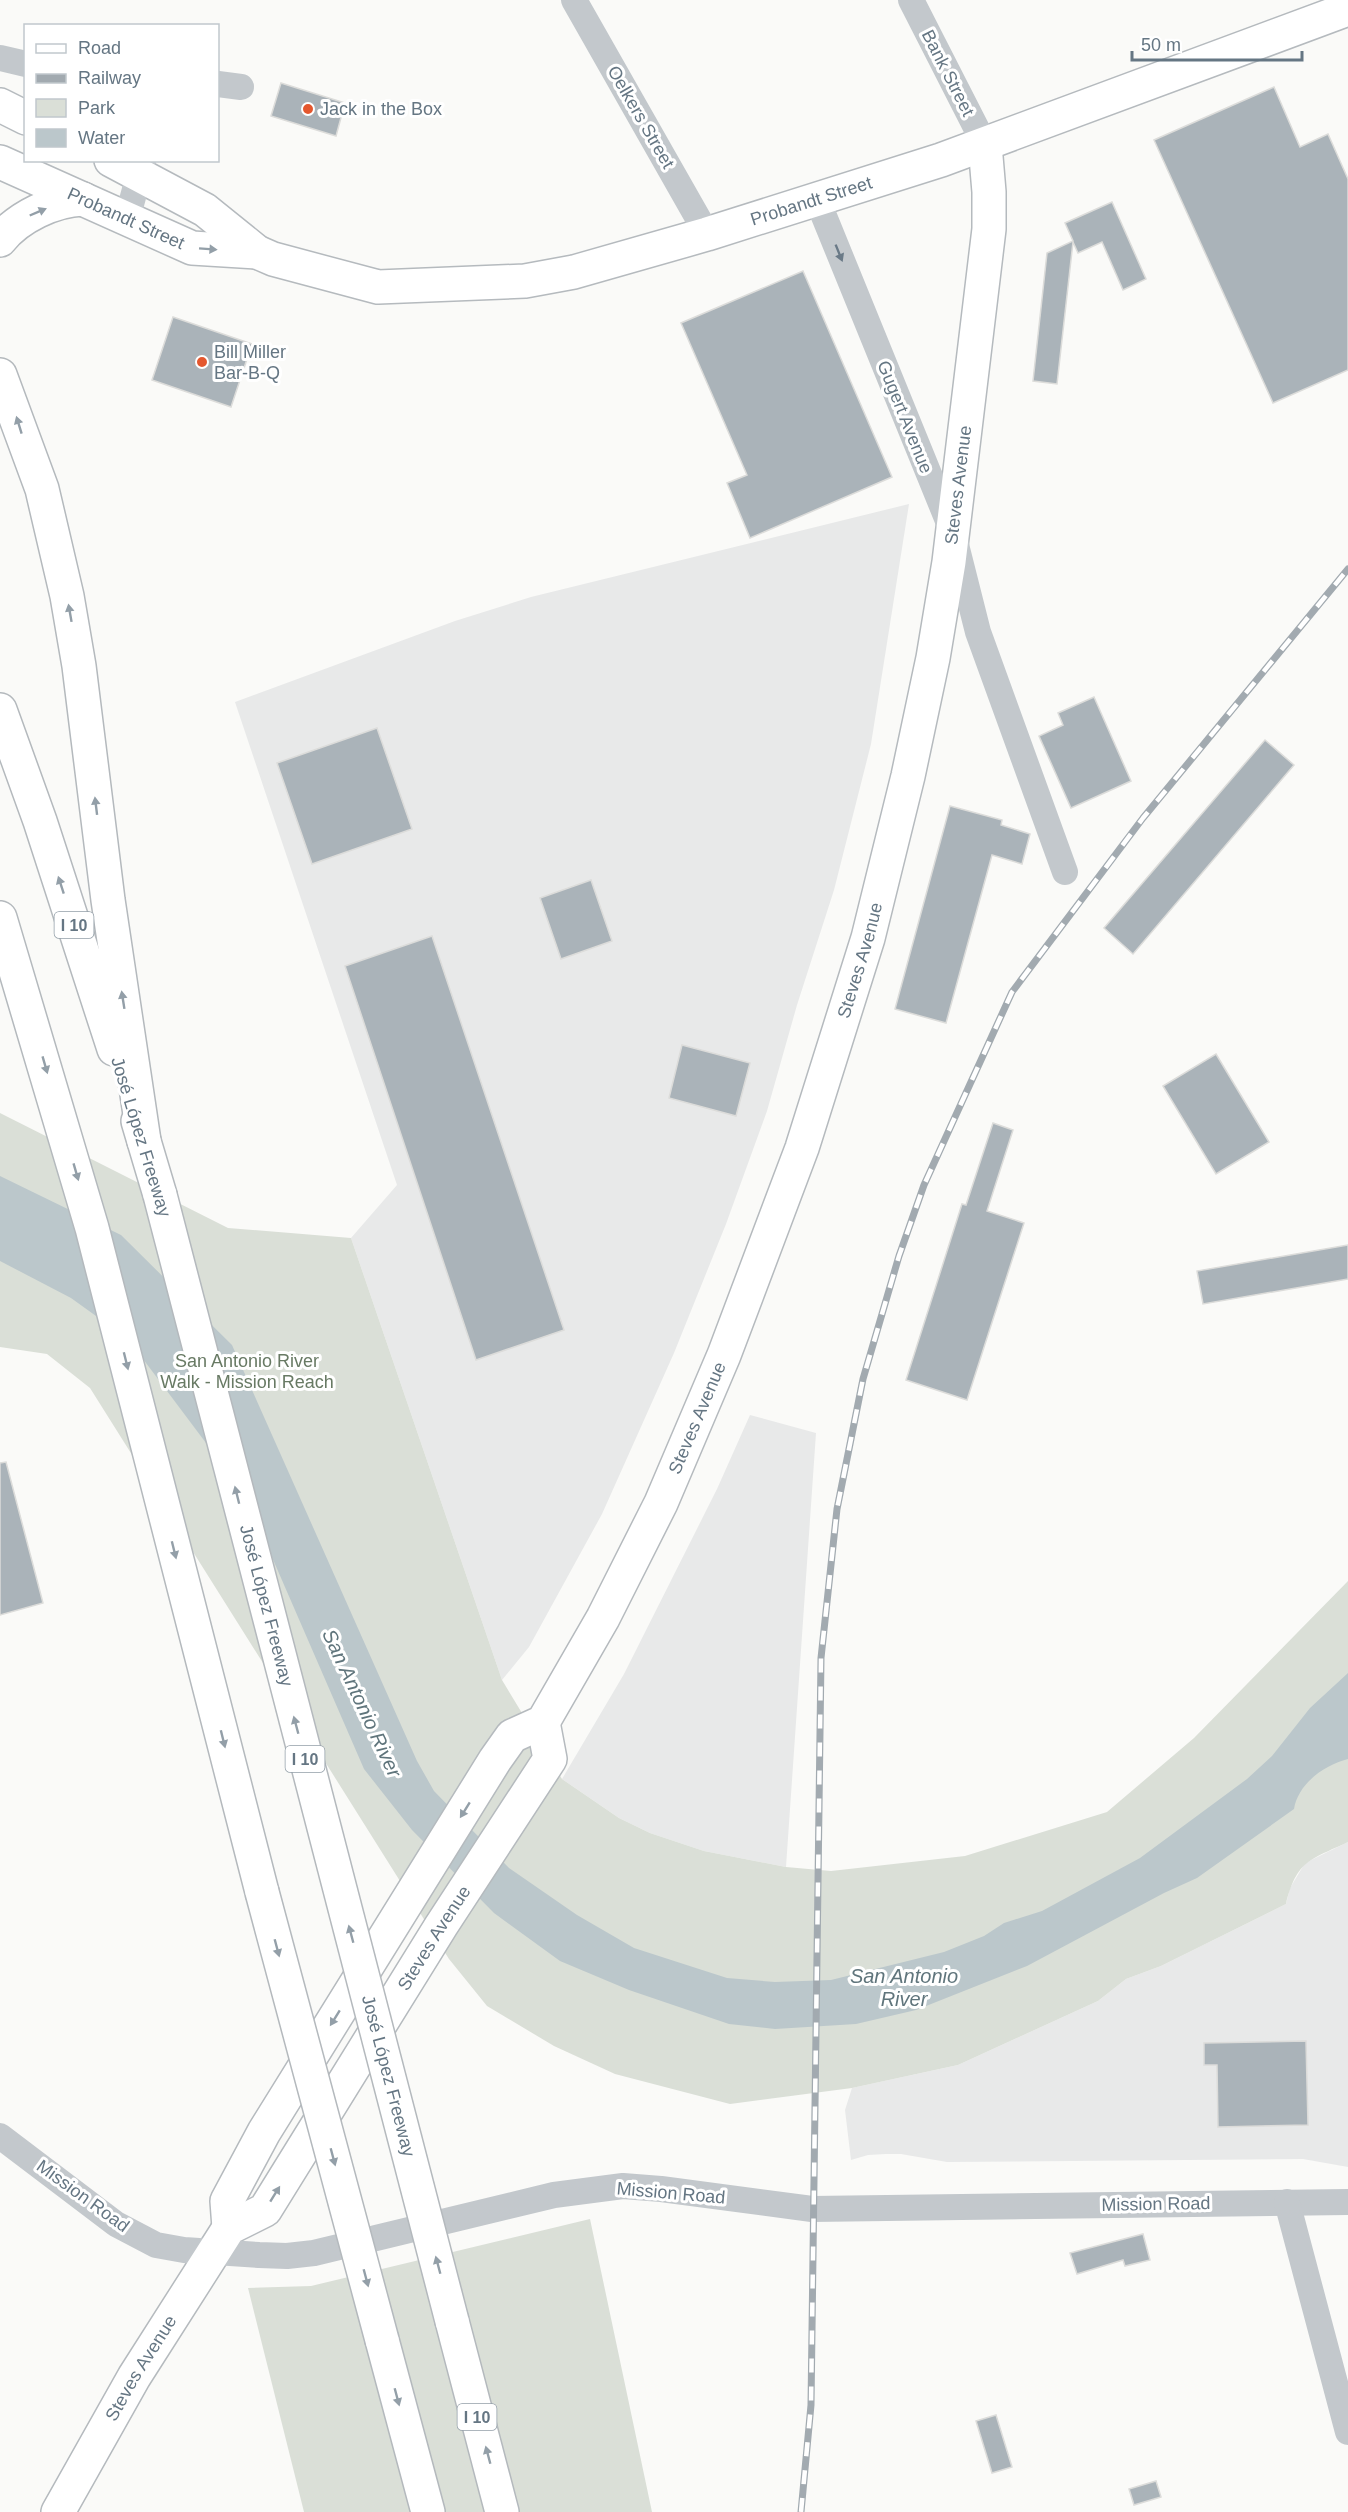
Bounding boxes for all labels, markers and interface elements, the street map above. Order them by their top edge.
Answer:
legend [24,24,219,162]
scale bar [1132,24,1302,62]
street label: Bank Street [918,27,978,119]
text: 50 m [1141,35,1181,55]
text: Road [78,38,121,58]
street label: Oelkers Street [604,62,678,172]
text: Railway [78,68,141,88]
text: Park [78,98,116,118]
place label: Jack in the Box [320,99,442,119]
marker: Jack in the Box [301,102,315,116]
text: Water [78,128,125,148]
street label: Probandt Street [748,172,874,230]
street label: Probandt Street [64,183,188,253]
one-way arrow [29,207,47,216]
one-way arrow [199,244,218,254]
one-way arrow [835,244,844,262]
place label: Bill Miller Bar-B-Q [214,342,286,383]
marker: Bill Miller Bar-B-Q [195,355,209,369]
street label: Gugert Avenue [873,358,937,476]
one-way arrow [14,416,23,434]
street label: Steves Avenue [941,424,975,546]
one-way arrow [66,604,75,623]
one-way arrow [92,797,101,816]
one-way arrow [55,876,65,894]
street label: Steves Avenue [833,900,886,1021]
road number: I 10 [54,912,94,938]
one-way arrow [118,990,127,1009]
street label: José López Freeway [107,1055,175,1219]
one-way arrow [41,1056,50,1074]
one-way arrow [72,1163,81,1181]
park label: San Antonio River Walk - Mission Reach [160,1351,334,1392]
one-way arrow [122,1352,132,1370]
street label: Steves Avenue [665,1359,730,1477]
one-way arrow [231,1486,241,1505]
street label: José López Freeway [236,1522,297,1688]
one-way arrow [170,1540,180,1559]
water label: San Antonio River [318,1626,406,1782]
one-way arrow [291,1716,301,1734]
one-way arrow [218,1729,228,1748]
road number: I 10 [286,1746,324,1772]
one-way arrow [459,1801,470,1818]
street label: Steves Avenue [394,1882,474,1994]
one-way arrow [346,1925,355,1943]
one-way arrow [273,1939,282,1957]
water label: San Antonio River [850,1965,958,2010]
street label: José López Freeway [358,1993,419,2159]
one-way arrow [330,2010,341,2026]
one-way arrow [329,2148,338,2166]
street label: Mission Road [33,2156,133,2236]
street label: Mission Road [616,2178,726,2208]
one-way arrow [269,2186,280,2203]
street label: Mission Road [1101,2193,1211,2215]
one-way arrow [432,2255,442,2274]
one-way arrow [361,2269,371,2288]
street label: Steves Avenue [101,2312,181,2424]
one-way arrow [393,2388,402,2406]
road number: I 10 [458,2404,496,2430]
one-way arrow [482,2446,492,2465]

